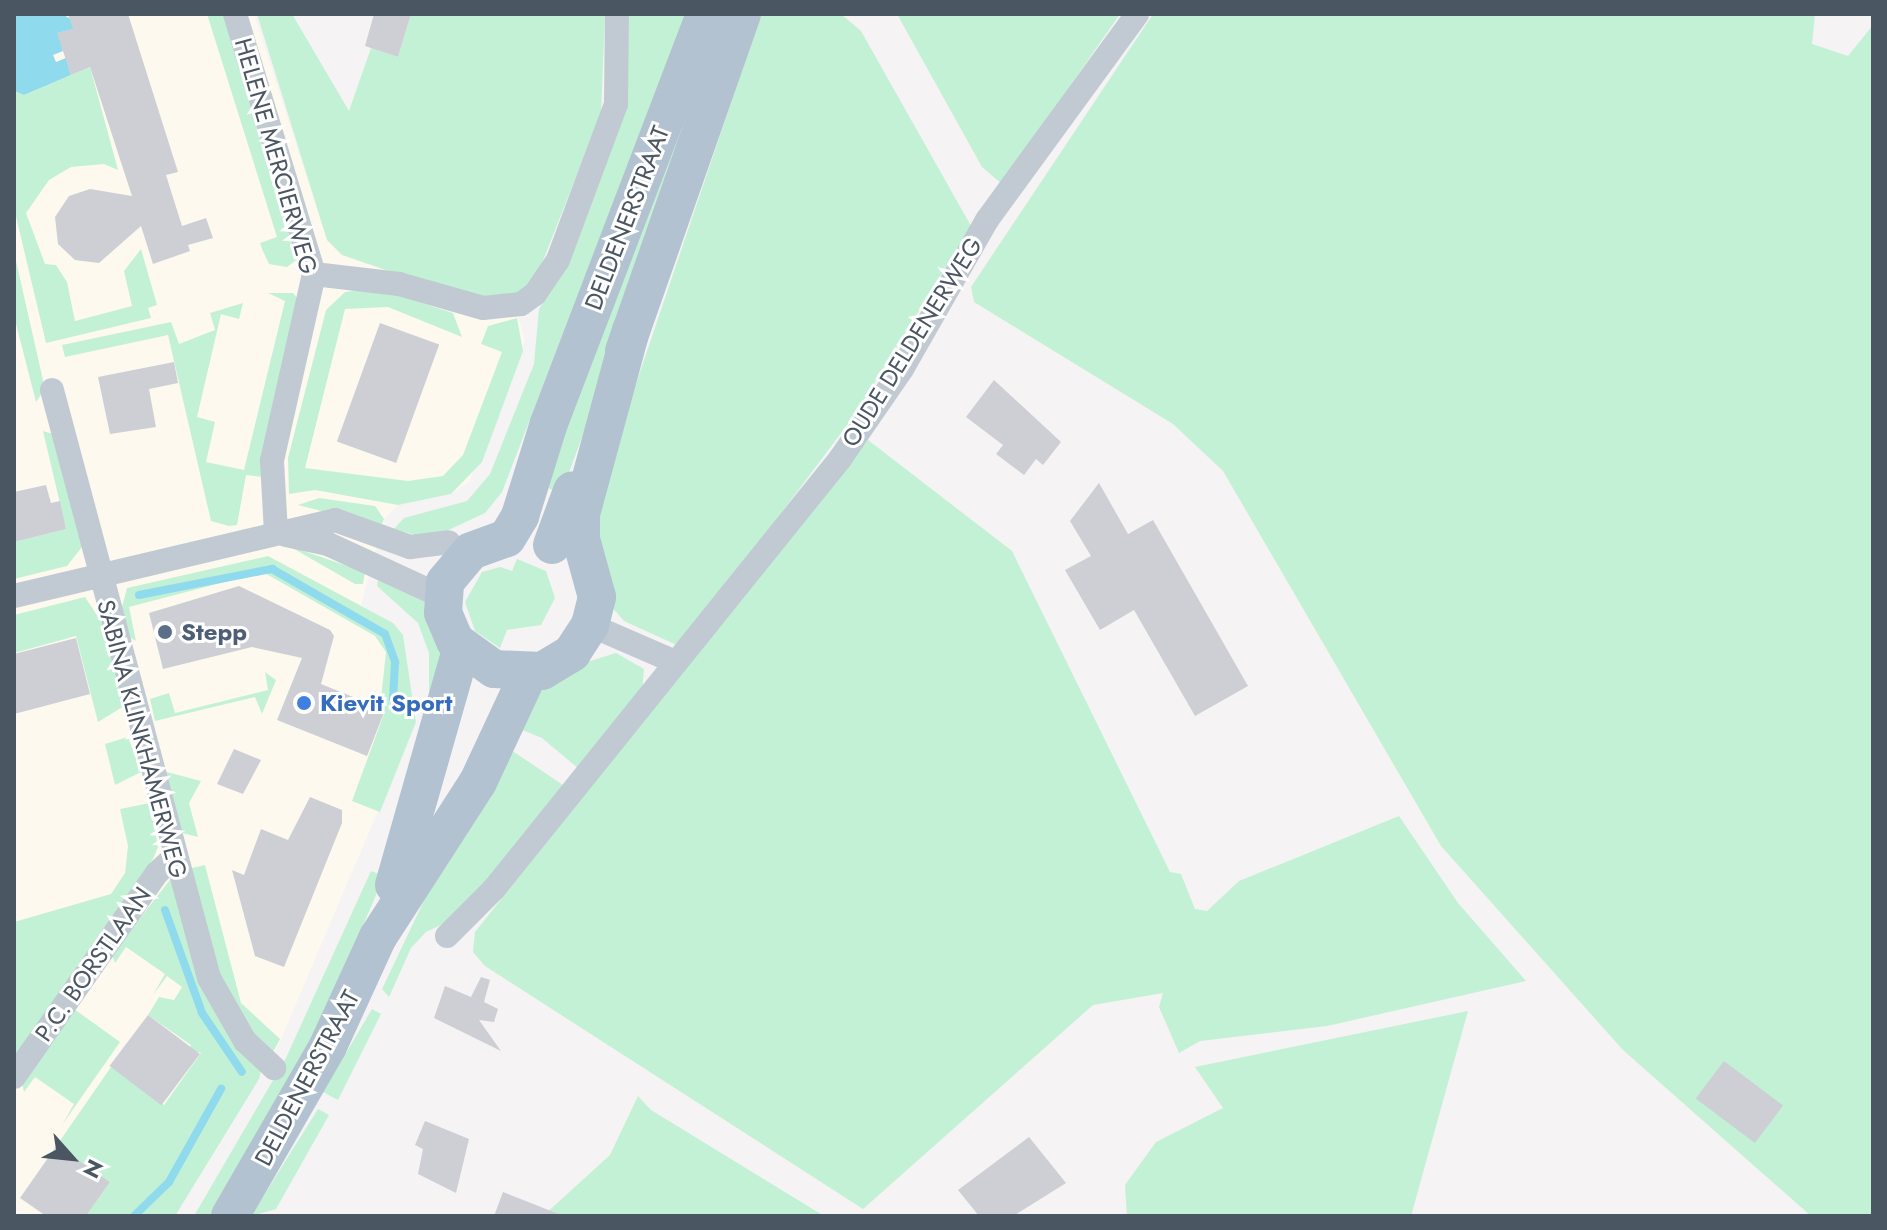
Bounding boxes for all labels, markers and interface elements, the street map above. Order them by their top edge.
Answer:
street label: HELENE MERCIERWEG [229,35,323,277]
street label: DELDENERSTRAAT [579,122,675,314]
street label: OUDE DELDENERWEG [836,232,988,452]
street label: SABINA KLINKHAMERWEG [91,597,193,881]
place label: Stepp [181,618,247,646]
marker: Stepp [156,623,174,641]
place label: Kievit Sport [320,689,452,717]
marker: Kievit Sport [295,694,313,712]
street label: P.C. BORSTLAAN [29,881,157,1047]
street label: DELDENERSTRAAT [249,985,365,1171]
north arrow [32,1118,112,1198]
text: N [75,1154,112,1184]

